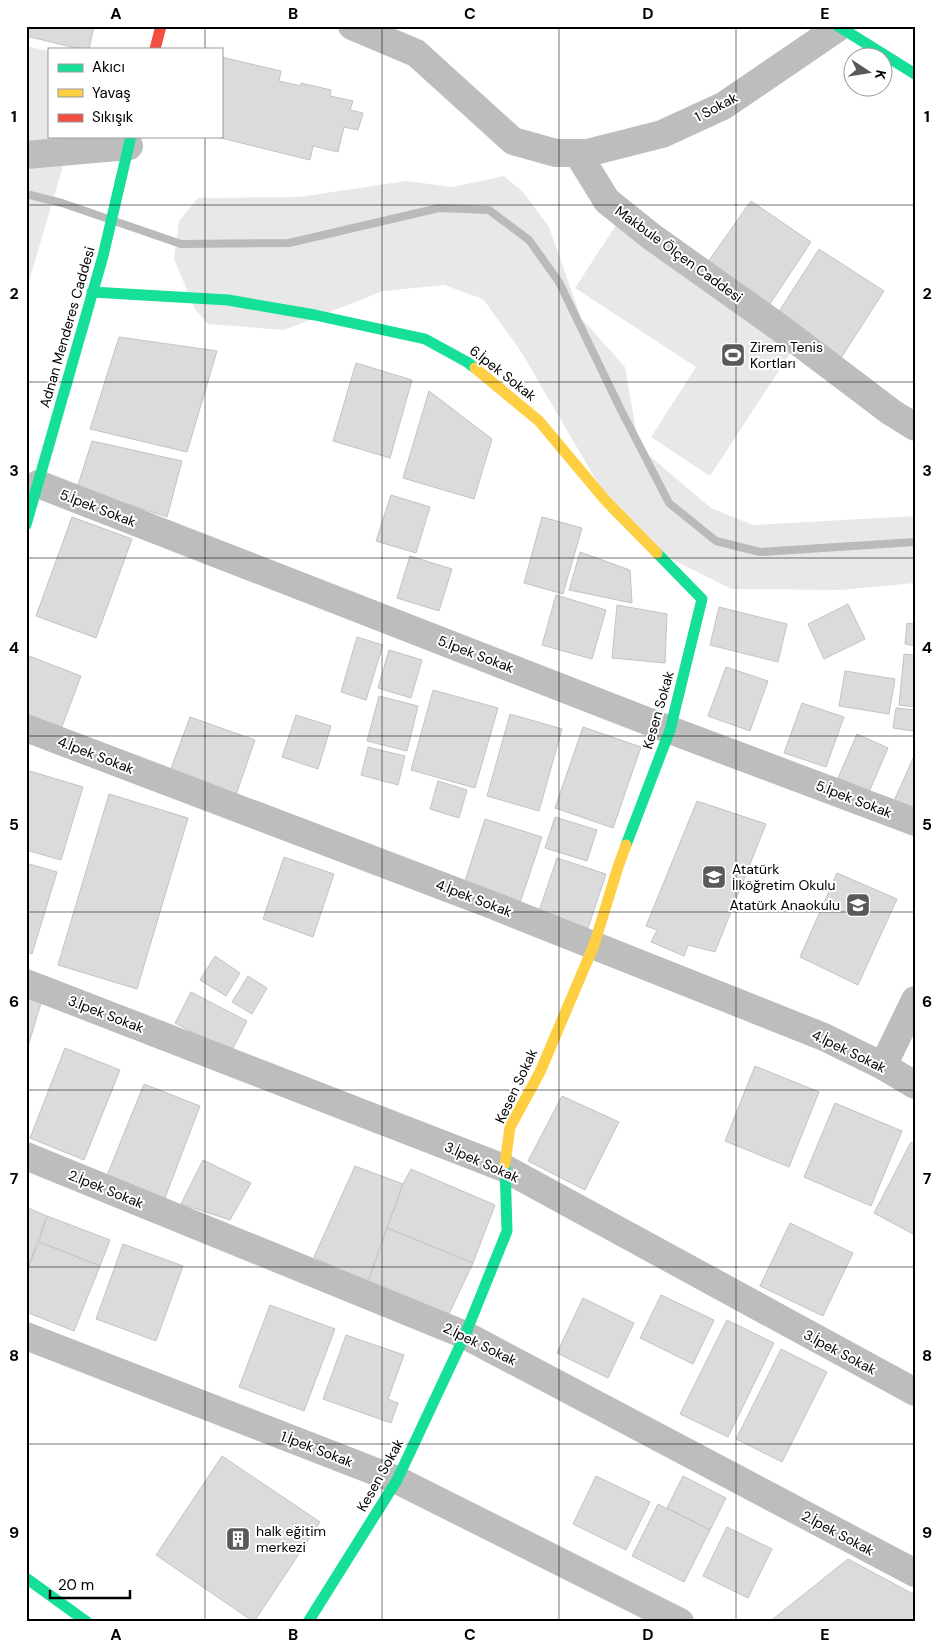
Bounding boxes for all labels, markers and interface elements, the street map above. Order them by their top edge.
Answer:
text: A [110,3,122,24]
text: B [288,3,298,24]
text: C [464,3,476,24]
text: D [642,3,654,24]
text: E [820,3,830,24]
legend [48,48,222,138]
north arrow [844,48,894,98]
text: Akıcı [92,57,125,77]
text: K [871,68,890,81]
text: Yavaş [92,83,131,103]
street label: 1 Sokak [691,88,741,126]
text: 1 [11,106,17,127]
text: 1 [924,106,930,127]
text: Sıkışık [92,107,134,127]
street label: Makbule Ölçen Caddesi [612,202,746,306]
street label: Adnan Menderes Caddesi [35,244,99,410]
text: 2 [9,283,19,304]
text: 2 [922,283,932,304]
place label: Zirem Tenis Kortları [750,338,823,372]
street label: 6.İpek Sokak [466,341,540,405]
sports icon: Zirem Tenis Kortları [720,342,746,368]
text: 3 [9,460,19,481]
text: 3 [922,460,932,481]
street label: 5.İpek Sokak [57,485,139,531]
street label: 5.İpek Sokak [435,631,517,677]
text: 4 [9,637,19,658]
text: 4 [922,637,932,658]
street label: Kesen Sokak [638,669,678,751]
street label: 4.İpek Sokak [55,732,137,778]
street label: 5.İpek Sokak [813,776,895,822]
text: 5 [9,814,19,835]
text: 5 [922,814,932,835]
place label: Atatürk İlköğretim Okulu [732,860,836,894]
school or university icon: Atatürk İlköğretim Okulu [701,864,727,890]
street label: 4.İpek Sokak [433,875,515,921]
school or university icon: Atatürk Anaokulu [845,892,871,918]
place label: Atatürk Anaokulu [729,896,840,914]
text: 6 [9,991,19,1012]
street label: 3.İpek Sokak [65,991,147,1037]
text: 6 [922,991,932,1012]
street label: 4.İpek Sokak [809,1025,889,1077]
street label: Kesen Sokak [491,1046,541,1126]
street label: 3.İpek Sokak [442,1138,522,1186]
street label: 2.İpek Sokak [66,1166,146,1212]
text: 7 [10,1168,19,1189]
text: 7 [923,1168,932,1189]
street label: 2.İpek Sokak [440,1318,520,1370]
street label: 3.İpek Sokak [800,1325,880,1379]
text: 8 [9,1345,19,1366]
text: 8 [922,1345,932,1366]
street label: 1.İpek Sokak [278,1427,356,1471]
street label: Kesen Sokak [353,1435,407,1515]
street label: 2.İpek Sokak [799,1506,877,1560]
text: 9 [9,1522,19,1543]
place label: halk eğitim merkezi [256,1522,326,1556]
text: 9 [922,1522,932,1543]
building icon: halk eğitim merkezi [225,1526,251,1552]
scale bar [50,1568,130,1600]
text: 20 m [58,1575,94,1595]
text: A [110,1624,122,1645]
text: B [288,1624,298,1645]
text: C [464,1624,476,1645]
text: D [642,1624,654,1645]
text: E [820,1624,830,1645]

